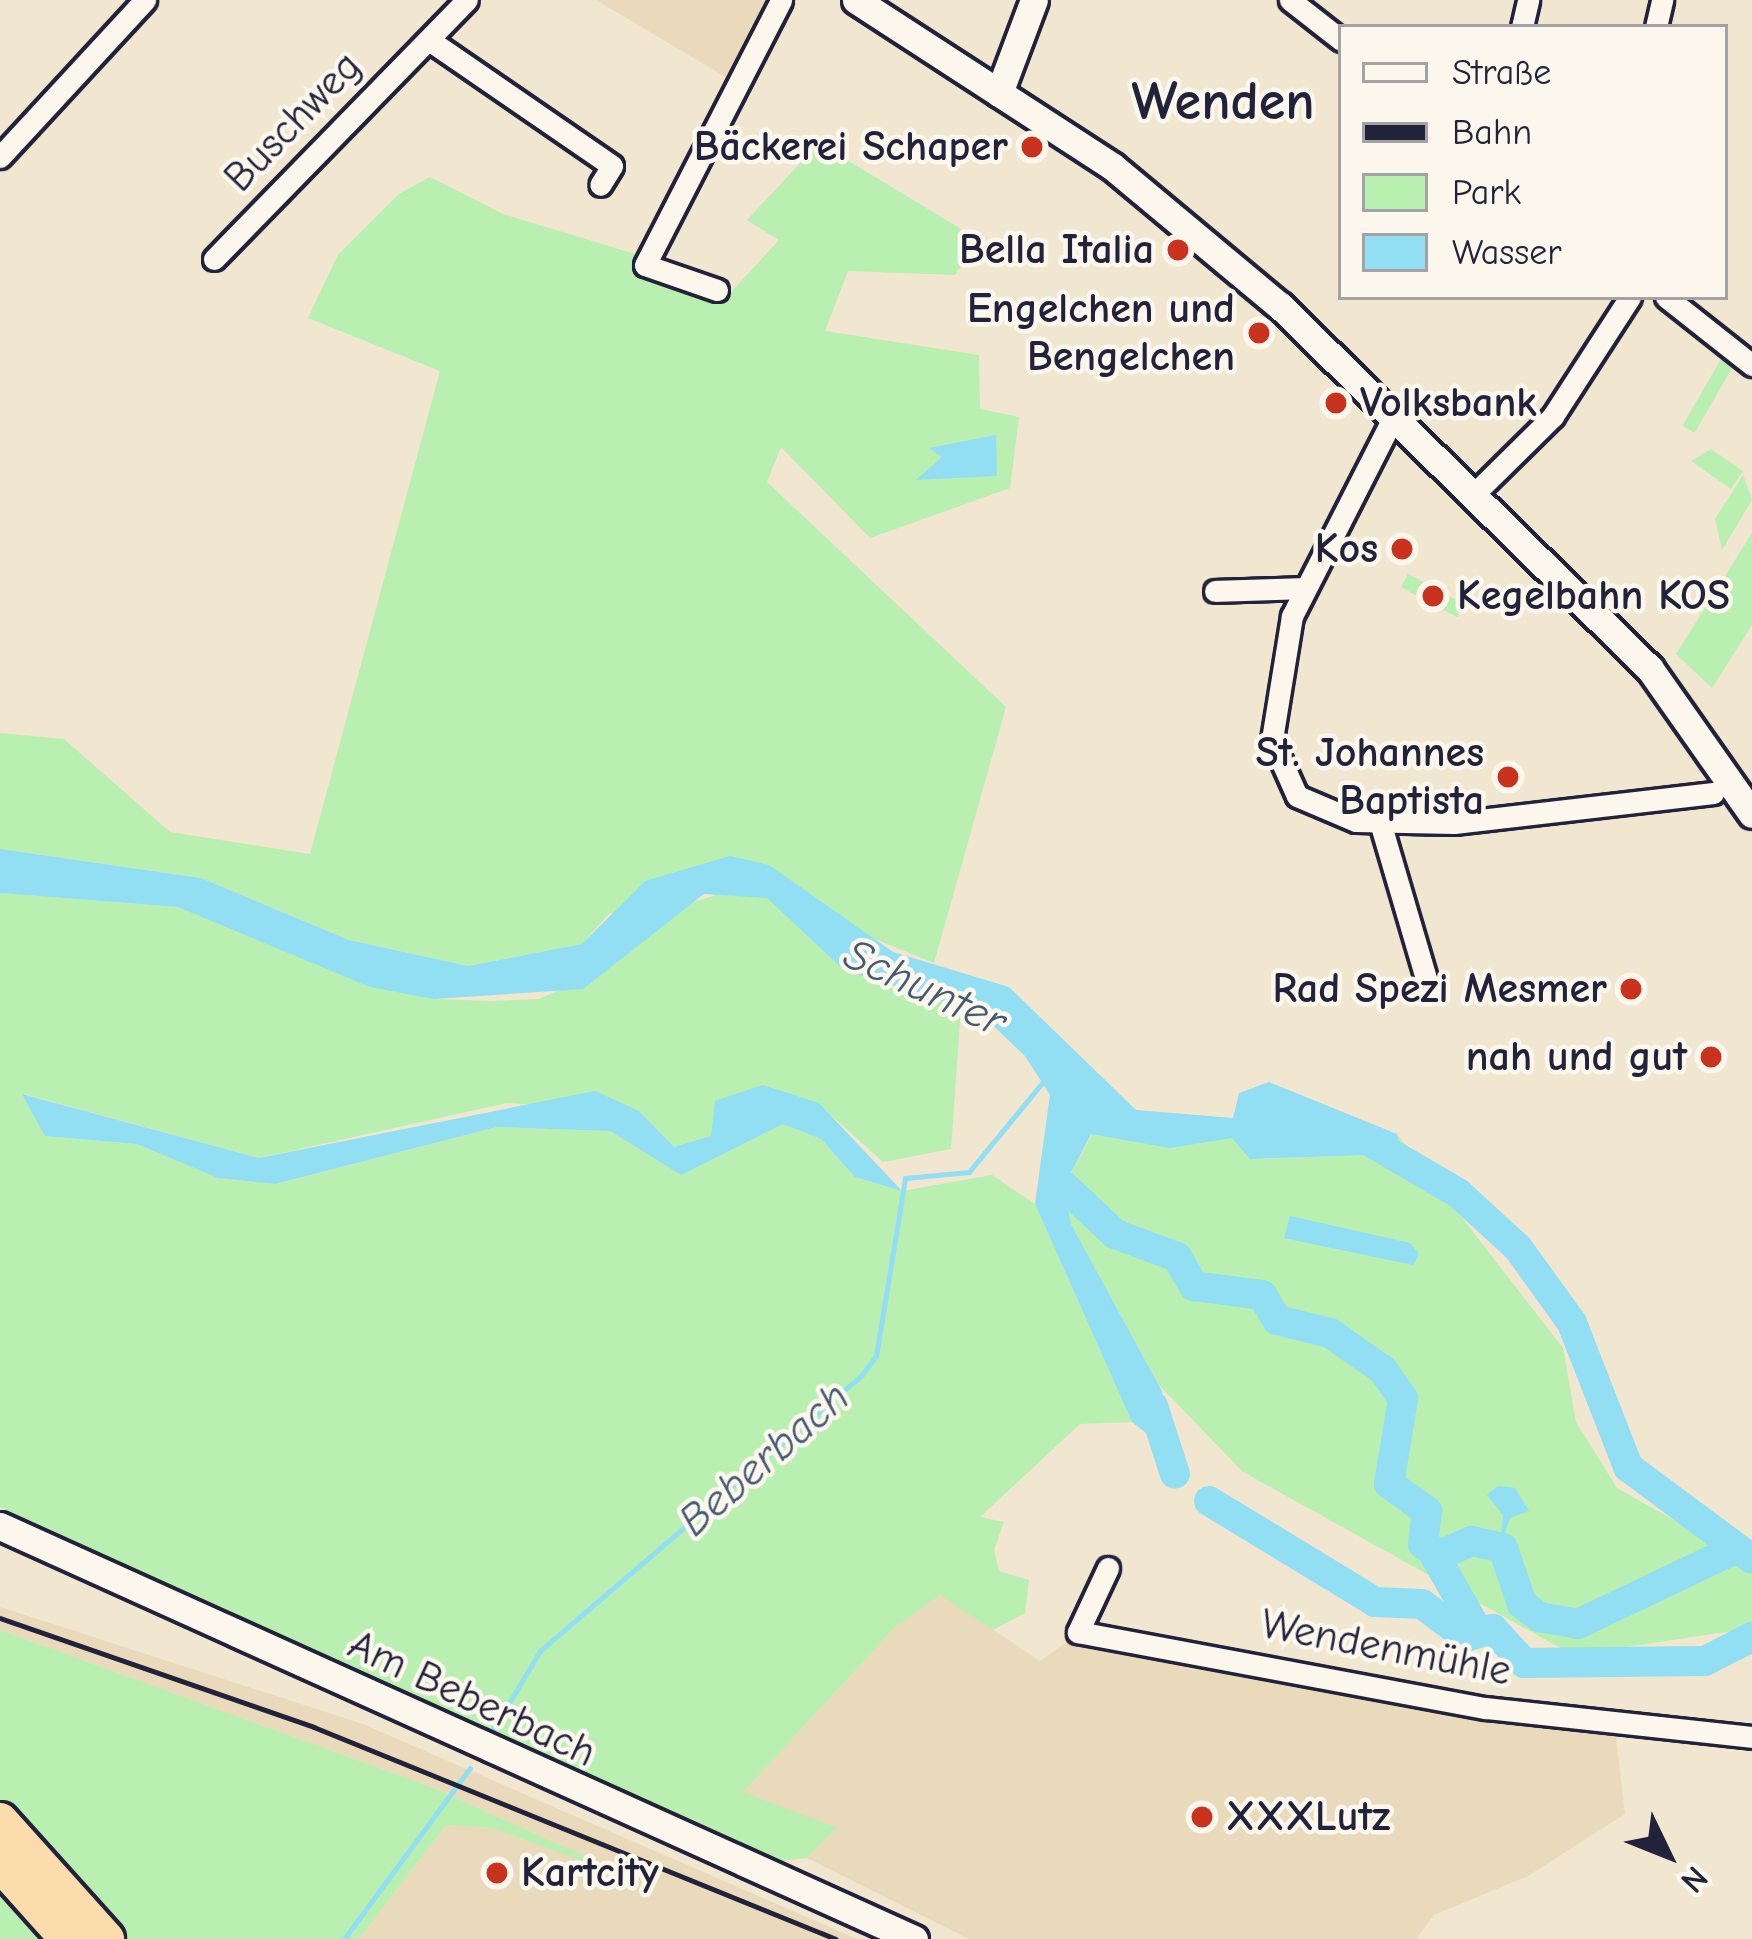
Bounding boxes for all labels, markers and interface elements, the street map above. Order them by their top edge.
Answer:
legend [1338,24,1728,300]
street label: Buschweg [214,41,372,203]
text: Straße [1452,52,1551,93]
district label: Wenden [1132,70,1314,134]
text: Bahn [1452,112,1532,153]
place label: Bäckerei Schaper [694,122,1008,172]
marker: Bäckerei Schaper [1019,134,1045,160]
text: Park [1452,172,1521,213]
place label: Bella Italia [959,225,1154,275]
text: Wasser [1452,232,1562,273]
marker: Bella Italia [1165,237,1191,263]
place label: Engelchen und Bengelchen [967,284,1235,382]
marker: Engelchen und Bengelchen [1246,320,1272,346]
place label: Volksbank [1360,378,1537,428]
marker: Volksbank [1323,390,1349,416]
place label: Kos [1315,524,1378,574]
marker: Kos [1389,536,1415,562]
place label: Kegelbahn KOS [1457,571,1730,621]
marker: Kegelbahn KOS [1420,583,1446,609]
place label: St. Johannes Baptista [1256,728,1484,826]
marker: St. Johannes Baptista [1495,764,1521,790]
water label: Schunter [835,927,1015,1049]
place label: Rad Spezi Mesmer [1272,964,1607,1014]
marker: Rad Spezi Mesmer [1618,976,1644,1002]
place label: nah und gut [1466,1032,1687,1082]
marker: nah und gut [1698,1044,1724,1070]
water label: Beberbach [668,1370,860,1548]
street label: Wendenmühle [1257,1599,1515,1697]
street label: Am Beberbach [340,1620,604,1778]
place label: XXXLutz [1226,1792,1390,1842]
north arrow [1608,1795,1728,1915]
marker: XXXLutz [1189,1804,1215,1830]
place label: Kartcity [521,1848,659,1898]
text: N [1673,1859,1716,1900]
marker: Kartcity [484,1860,510,1886]

